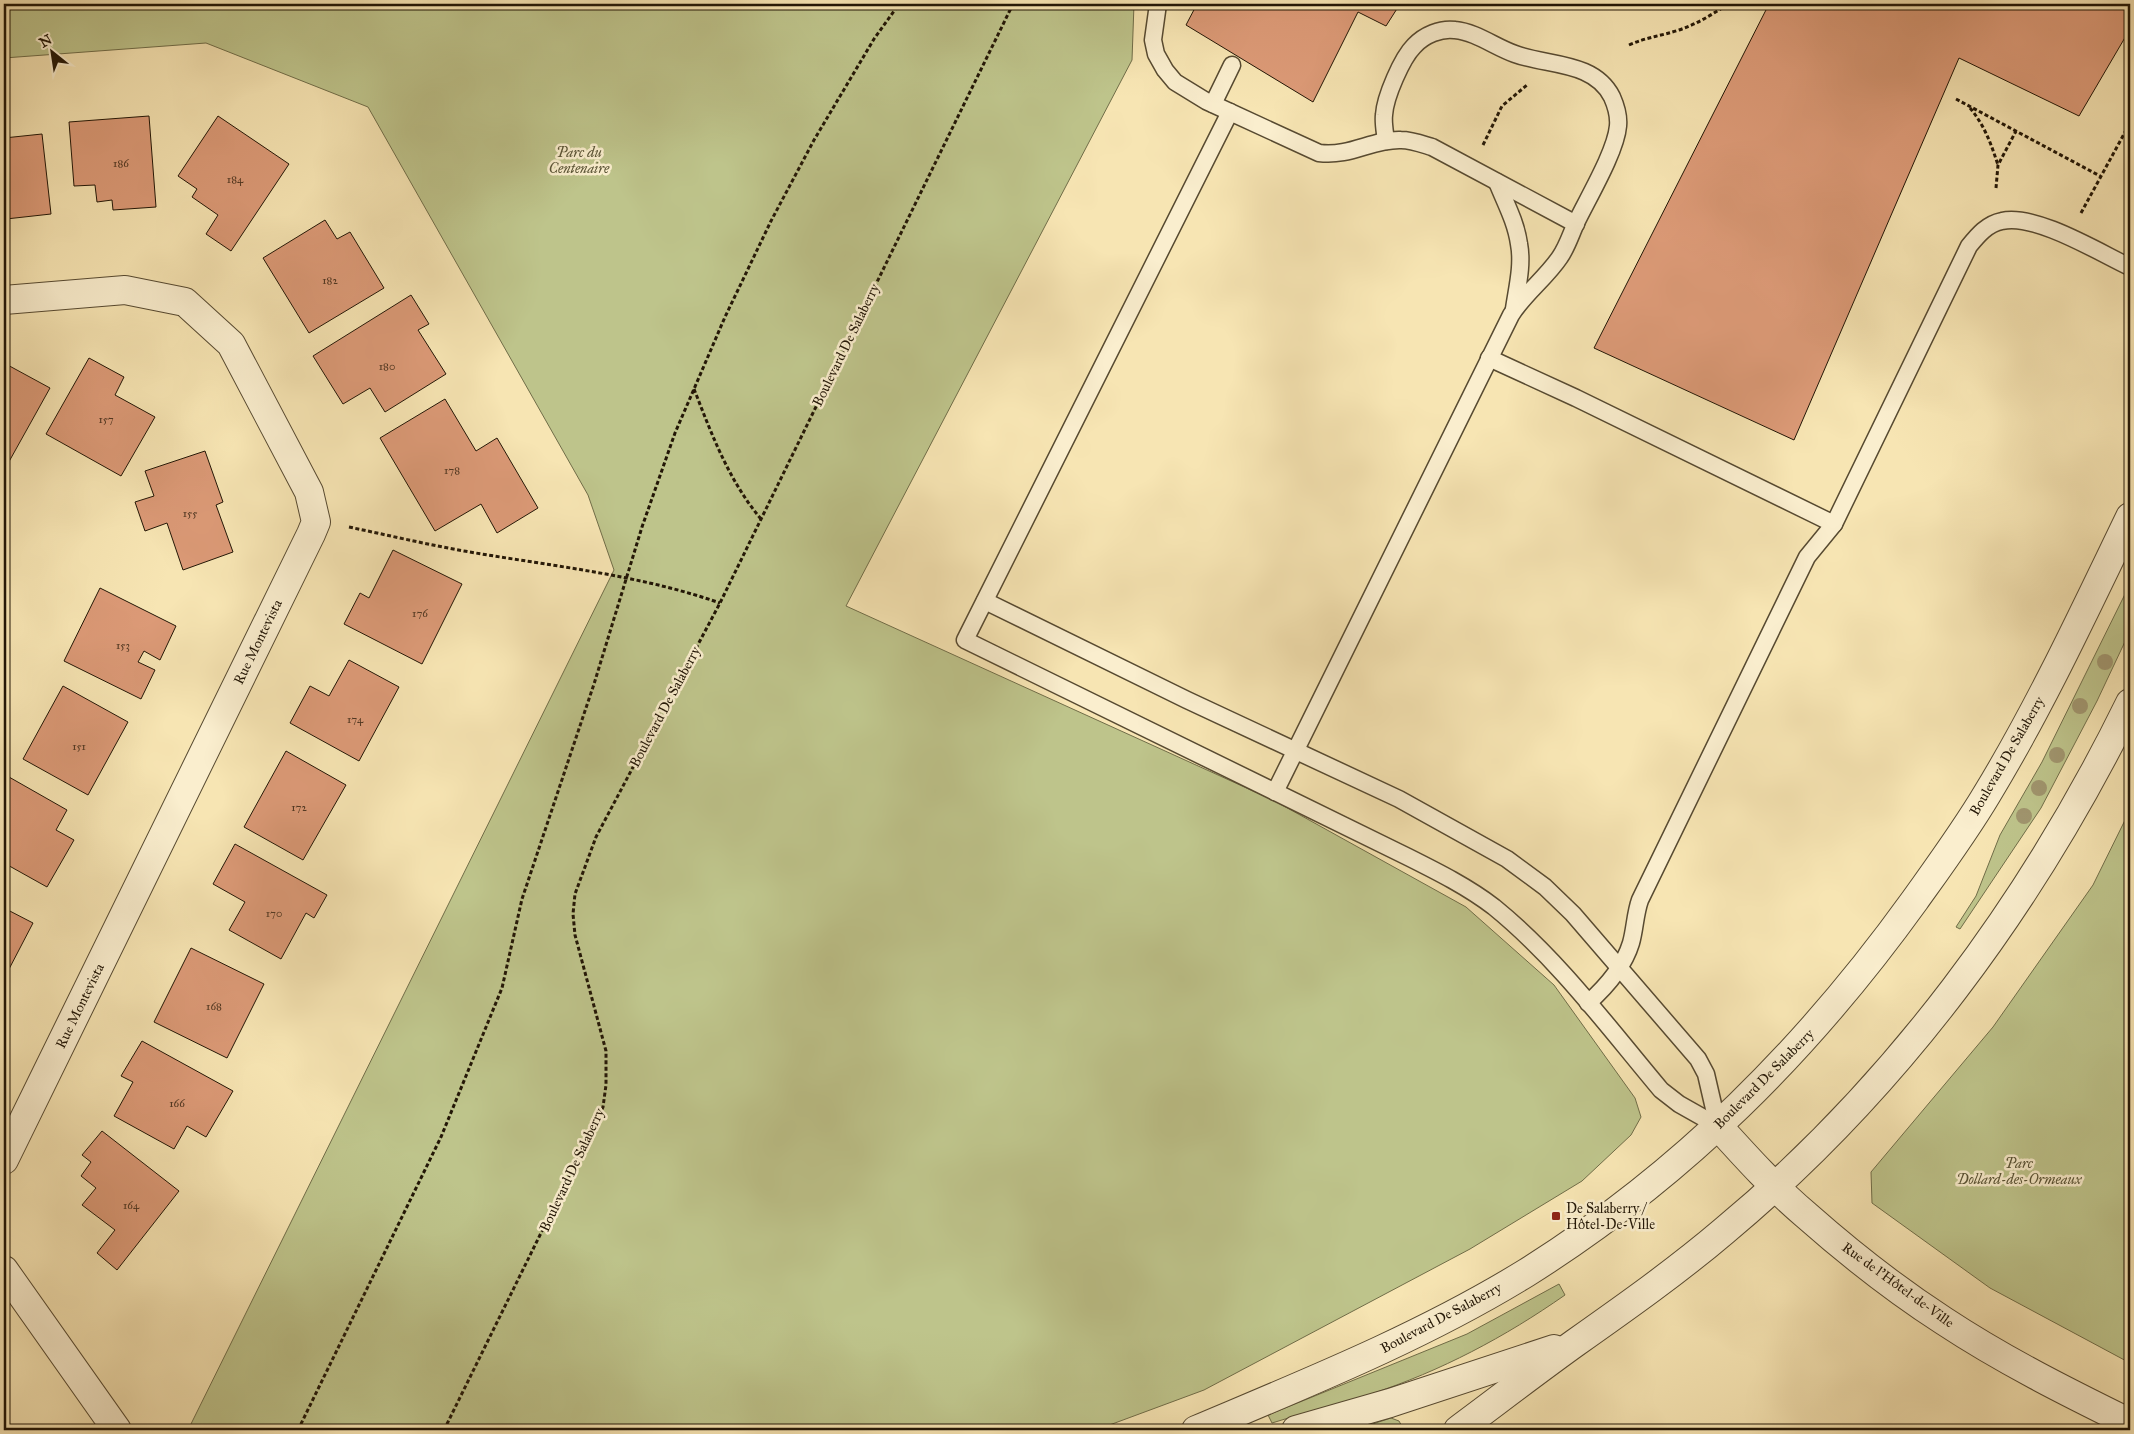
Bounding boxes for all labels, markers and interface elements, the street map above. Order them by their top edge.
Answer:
north arrow [28,28,78,78]
text: N [36,31,55,52]
park label: Parc du Centenaire [549,144,610,177]
house number: 186 [113,157,129,170]
house number: 184 [227,173,244,186]
house number: 182 [322,274,338,287]
street label: Boulevard De Salaberry [809,280,883,409]
house number: 180 [379,360,395,373]
house number: 157 [98,413,114,426]
house number: 178 [444,464,460,477]
house number: 155 [183,507,197,520]
street label: Rue Montevista [230,597,286,687]
house number: 176 [412,607,428,620]
house number: 153 [116,639,130,652]
street label: Boulevard De Salaberry [626,643,704,770]
street label: Boulevard De Salaberry [1966,693,2048,818]
house number: 174 [347,713,364,726]
house number: 151 [72,740,86,753]
house number: 172 [291,801,307,814]
house number: 170 [266,907,282,920]
street label: Rue Montevista [52,961,108,1051]
house number: 168 [206,1000,222,1013]
street label: Boulevard De Salaberry [1710,1025,1818,1133]
house number: 166 [169,1097,185,1110]
street label: Boulevard De Salaberry [536,1105,608,1235]
park label: Parc Dollard-des-Ormeaux [1956,1155,2083,1188]
house number: 164 [123,1199,140,1212]
place label: De Salaberry / Hôtel-De-Ville [1566,1200,1655,1233]
marker: De Salaberry / Hôtel-De-Ville [1550,1210,1562,1222]
street label: Rue de l'Hôtel-de-Ville [1839,1239,1957,1331]
street label: Boulevard De Salaberry [1378,1279,1505,1357]

